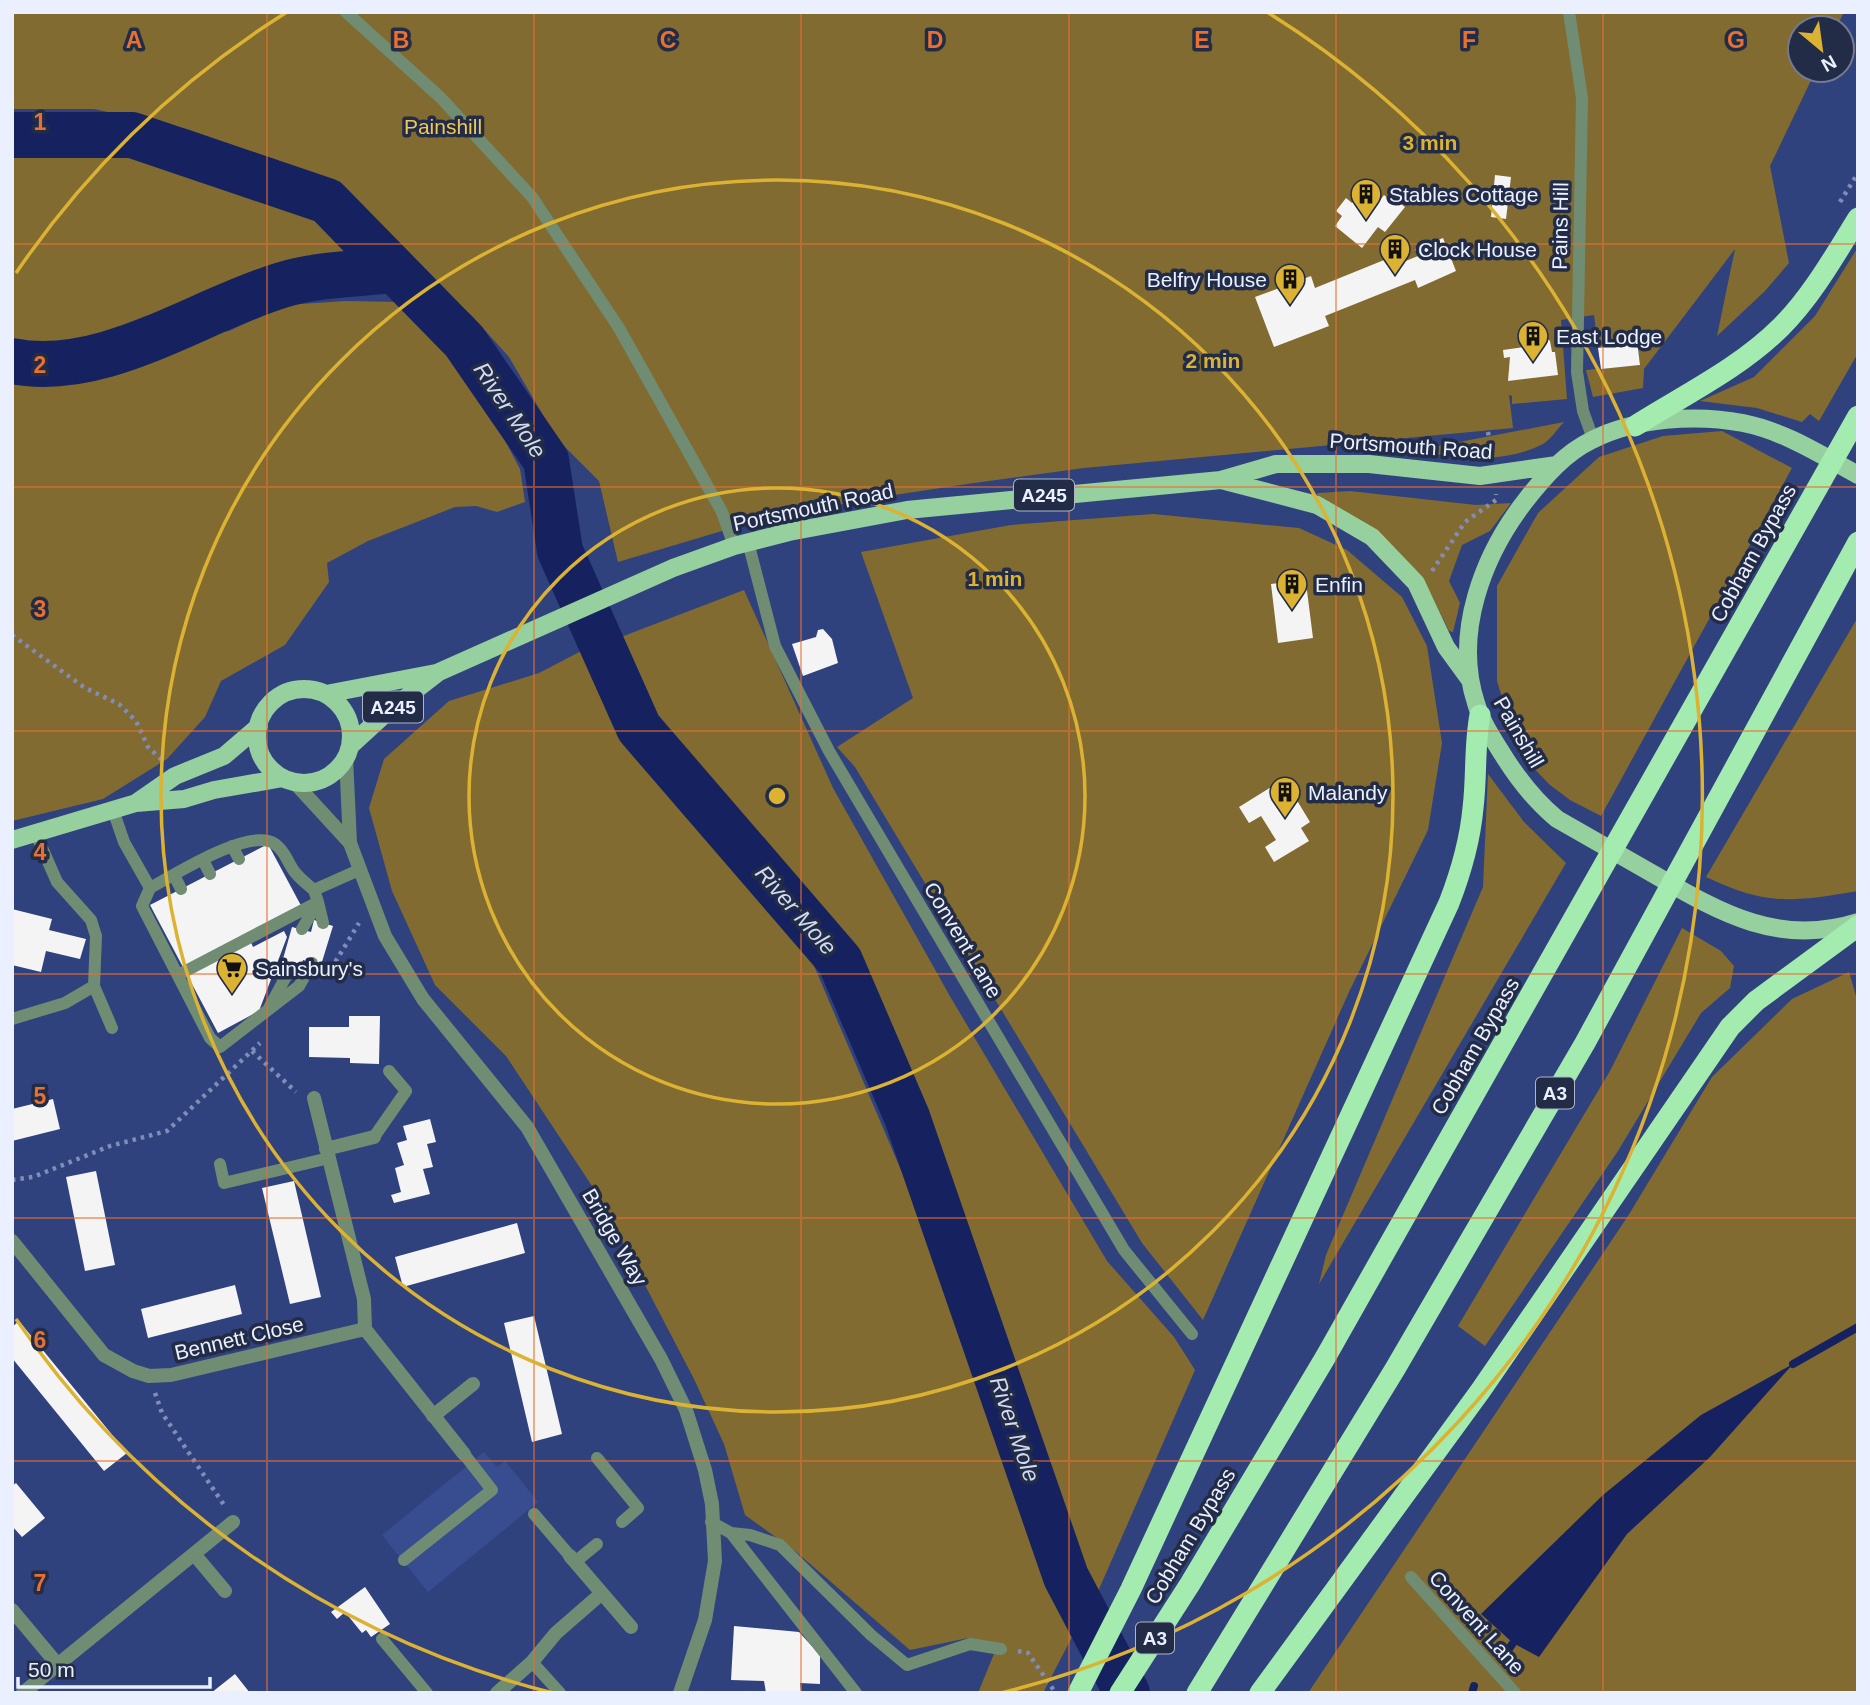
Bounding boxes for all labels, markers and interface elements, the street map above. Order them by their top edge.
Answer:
north arrow [1786,14,1856,84]
text: A [126,27,142,53]
text: B [393,27,409,53]
text: C [660,27,676,53]
text: D [927,27,943,53]
text: E [1194,27,1210,53]
text: F [1462,27,1476,53]
text: G [1727,27,1745,53]
text: N [1818,51,1840,76]
text: 1 [34,109,47,135]
park label: Painshill [404,115,482,138]
text: 3 min [1403,131,1457,154]
building icon: Stables Cottage [1349,177,1383,221]
street label: Pains Hill [1548,182,1572,270]
place label: Stables Cottage [1389,183,1538,206]
building icon: Clock House [1378,232,1412,276]
place label: Clock House [1418,238,1537,261]
building icon: Belfry House [1273,262,1307,306]
place label: Belfry House [1147,268,1267,291]
building icon: East Lodge [1516,319,1550,363]
place label: East Lodge [1556,325,1662,348]
text: 2 min [1186,349,1240,372]
text: 2 [34,352,46,378]
water label: River Mole [468,357,552,463]
street label: Portsmouth Road [1329,429,1493,463]
street label: Portsmouth Road [731,479,895,535]
road number: A245 [1014,480,1074,510]
street label: Cobham Bypass [1706,480,1800,626]
text: 1 min [968,567,1022,590]
building icon: Enfin [1275,567,1309,611]
place label: Enfin [1315,573,1363,596]
text: 3 [34,596,46,622]
road number: A245 [363,692,423,722]
street label: Painshill [1489,692,1549,772]
building icon: Malandy [1268,775,1302,819]
place label: Malandy [1308,781,1388,804]
centre of rings [765,784,789,808]
text: 4 [34,839,47,865]
water label: River Mole [750,860,842,960]
street label: Convent Lane [919,878,1007,1002]
supermarket icon: Sainsbury's [215,951,249,995]
place label: Sainsbury's [255,957,363,980]
street label: Cobham Bypass [1427,974,1523,1118]
road number: A3 [1536,1078,1574,1108]
text: 5 [34,1083,47,1109]
street label: Bridge Way [578,1185,652,1290]
street label: Bennett Close [172,1312,306,1364]
text: 6 [34,1327,46,1353]
water label: River Mole [985,1373,1045,1485]
street label: Cobham Bypass [1140,1464,1240,1608]
street label: Convent Lane [1425,1566,1529,1678]
text: 7 [34,1570,46,1596]
road number: A3 [1136,1622,1174,1654]
scale bar [18,1646,210,1690]
text: 50 m [28,1658,75,1681]

